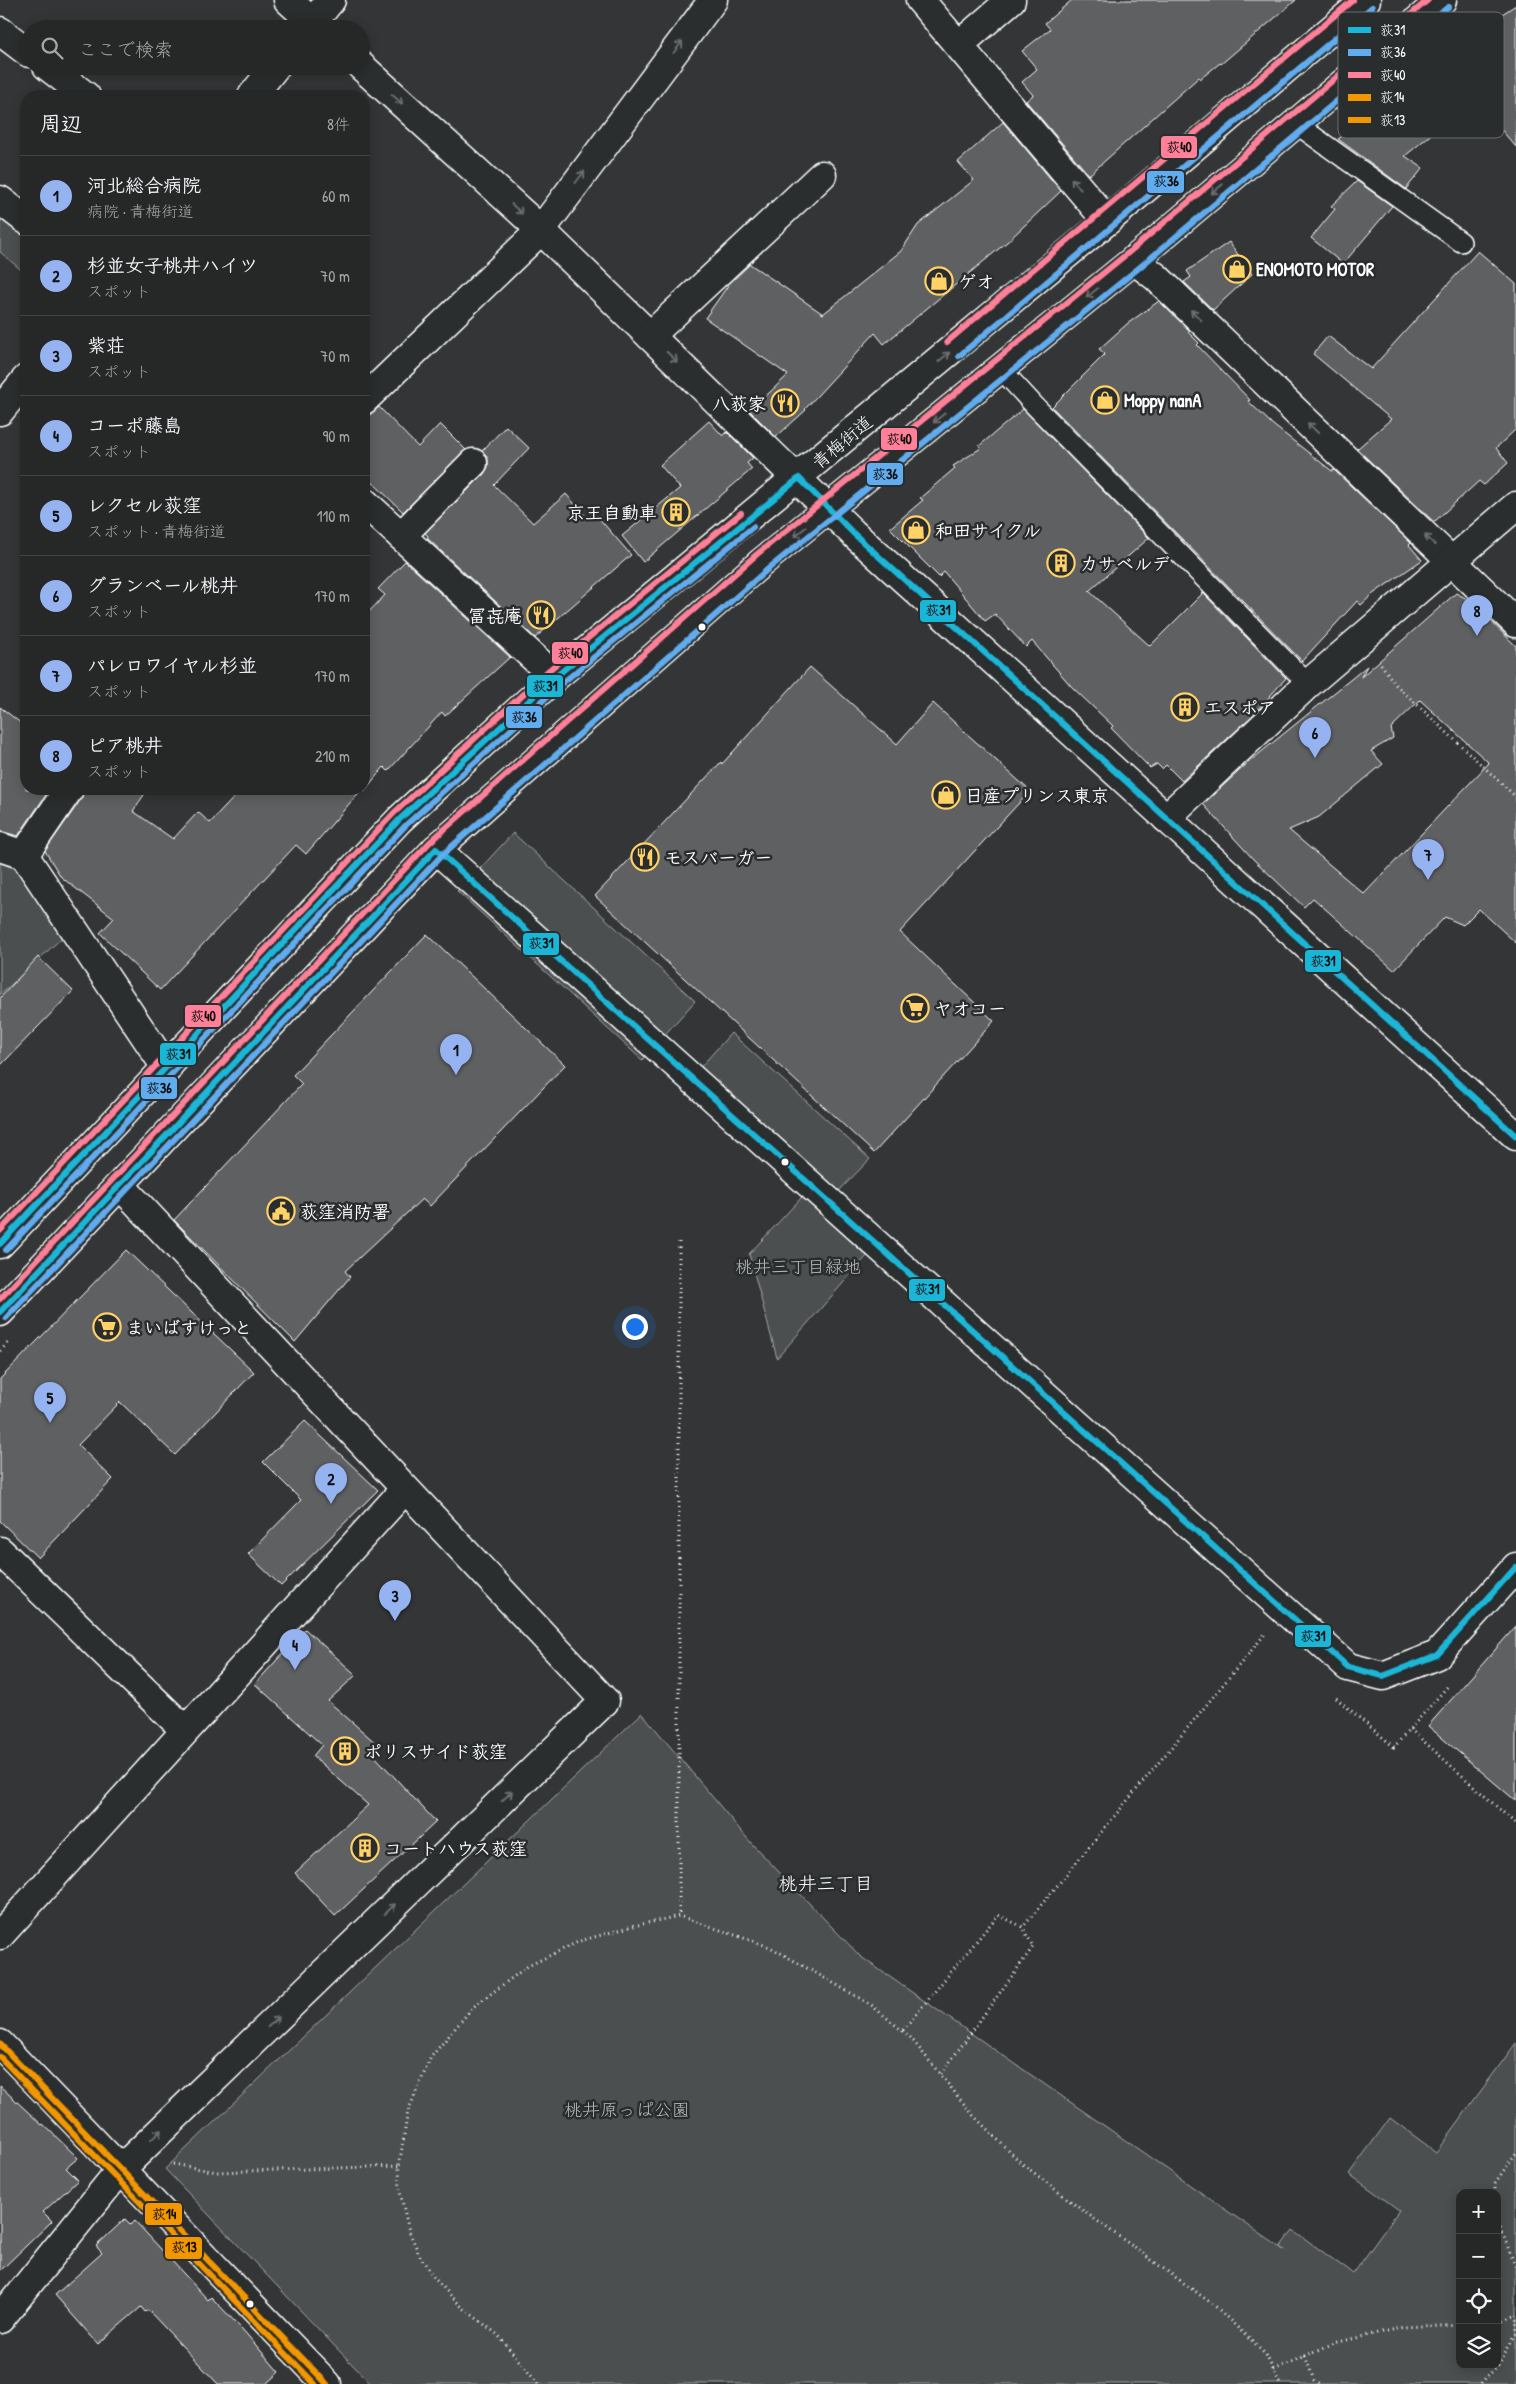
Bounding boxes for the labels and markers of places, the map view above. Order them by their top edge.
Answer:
shop icon: ENOMOTO MOTOR [1222,254,1252,284]
place label: ENOMOTO MOTOR [1256,257,1375,282]
shop icon: ゲオ [924,266,954,296]
place label: ゲオ [958,269,994,294]
shop icon: Moppy nanA [1090,385,1120,415]
restaurant icon: 八荻家 [770,388,800,418]
place label: Moppy nanA [1124,388,1201,414]
place label: 八荻家 [712,391,766,416]
building icon: 京王自動車 [661,497,691,527]
place label: 京王自動車 [567,500,657,525]
shop icon: 和田サイクル [901,515,931,545]
place label: 和田サイクル [935,518,1041,543]
building icon: カサベルデ [1046,548,1076,578]
place label: カサベルデ [1080,551,1170,576]
pin: 8 [1461,595,1493,636]
restaurant icon: 冨㐂庵 [526,600,556,630]
place label: 冨㐂庵 [468,603,522,628]
unlabelled marker [697,622,707,632]
building icon: エスポア [1170,692,1200,722]
place label: エスポア [1204,695,1276,720]
pin: 6 [1299,717,1331,758]
shop icon: 日産プリンス東京 [931,780,961,810]
place label: 日産プリンス東京 [965,783,1109,808]
pin: 7 [1412,839,1444,880]
restaurant icon: モスバーガー [630,842,660,872]
place label: モスバーガー [664,845,772,870]
supermarket icon: ヤオコー [900,993,930,1023]
place label: ヤオコー [934,996,1006,1021]
pin: 1 [440,1034,472,1075]
unlabelled marker [780,1157,790,1167]
public building icon: 荻窪消防署 [266,1196,296,1226]
place label: 荻窪消防署 [300,1199,390,1224]
supermarket icon: まいばすけっと [92,1312,122,1342]
place label: まいばすけっと [126,1315,252,1340]
pin: 5 [34,1382,66,1423]
pin: 2 [315,1463,347,1504]
pin: 3 [379,1580,411,1621]
pin: 4 [279,1629,311,1670]
building icon: ポリスサイド荻窪 [330,1736,360,1766]
place label: ポリスサイド荻窪 [364,1739,507,1764]
building icon: コートハウス荻窪 [350,1833,380,1863]
place label: コートハウス荻窪 [384,1836,527,1861]
unlabelled marker [245,2299,255,2309]

